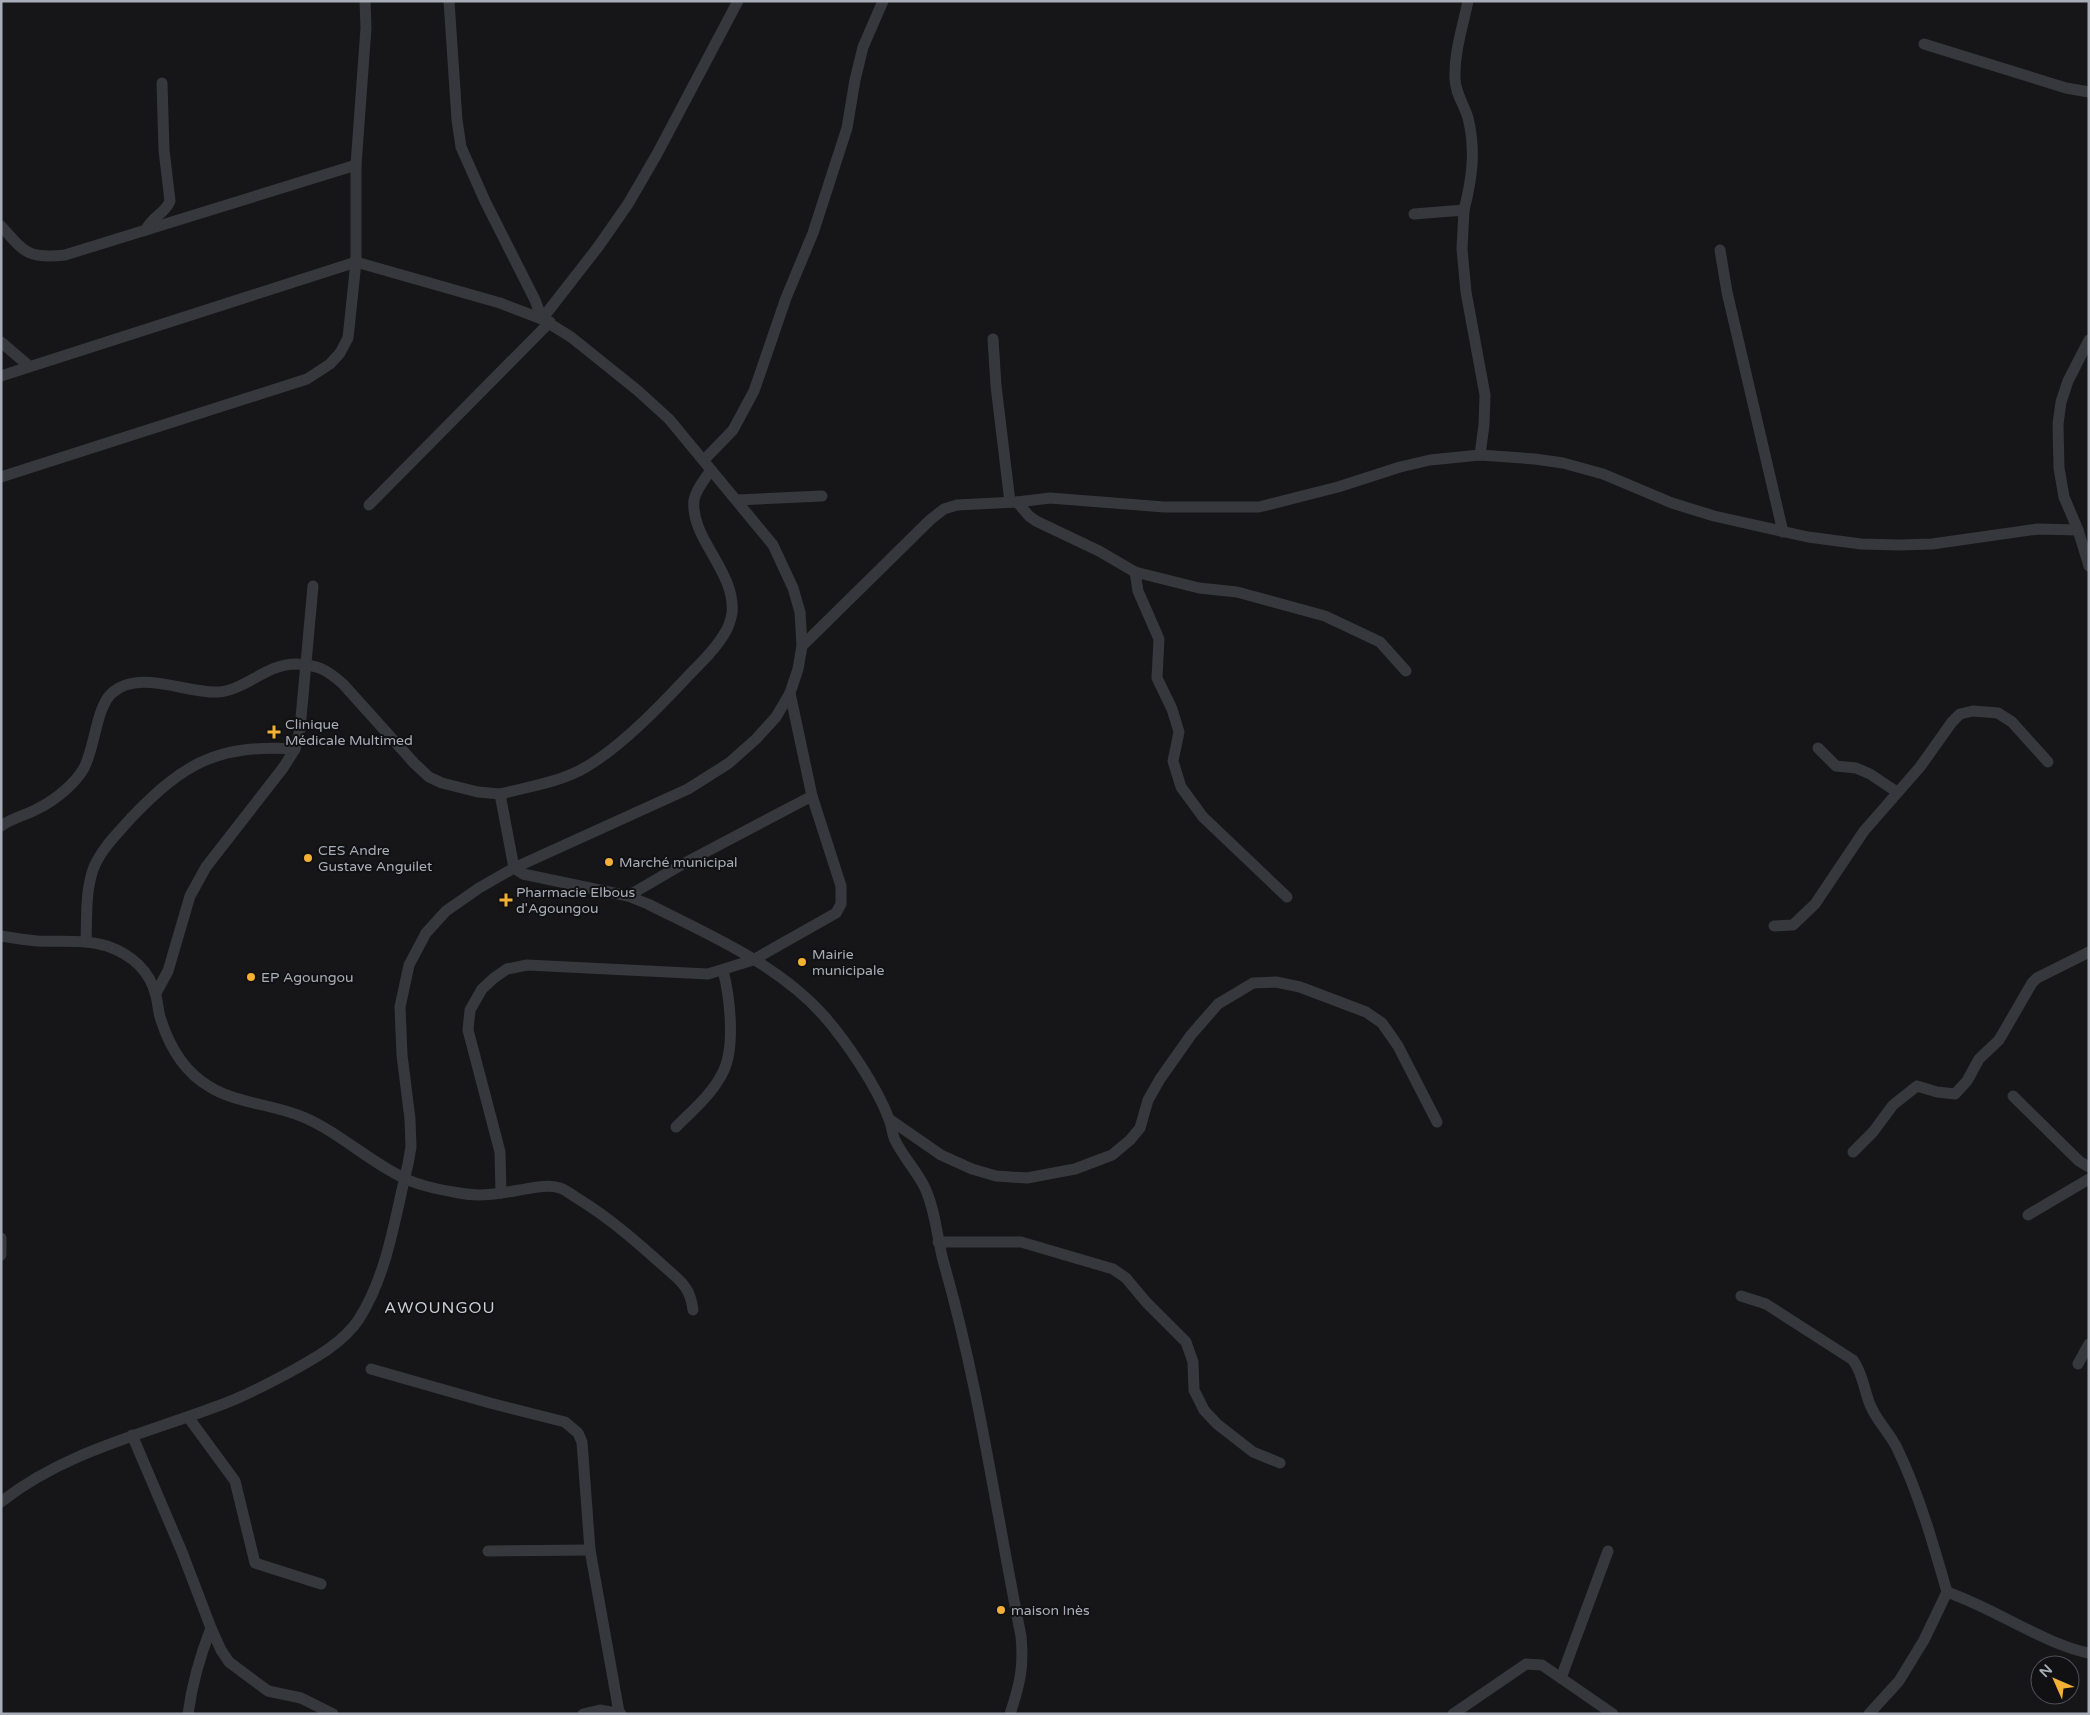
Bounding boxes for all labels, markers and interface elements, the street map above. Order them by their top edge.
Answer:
place label: Clinique Médicale Multimed [285,716,413,749]
marker: Clinique Médicale Multimed [267,725,281,739]
place label: CES Andre Gustave Anguilet [318,842,433,875]
marker: CES Andre Gustave Anguilet [302,852,314,864]
place label: Marché municipal [619,854,738,871]
marker: Marché municipal [603,856,615,868]
place label: Pharmacie Elbous d'Agoungou [516,884,636,917]
marker: Pharmacie Elbous d'Agoungou [500,894,512,906]
place label: Mairie municipale [812,946,884,979]
marker: Mairie municipale [796,956,808,968]
place label: EP Agoungou [261,969,354,986]
marker: EP Agoungou [245,971,257,983]
district label: AWOUNGOU [384,1298,496,1318]
place label: maison Inès [1011,1602,1090,1619]
marker: maison Inès [995,1604,1007,1616]
north arrow [2030,1655,2080,1705]
text: N [2036,1661,2056,1681]

